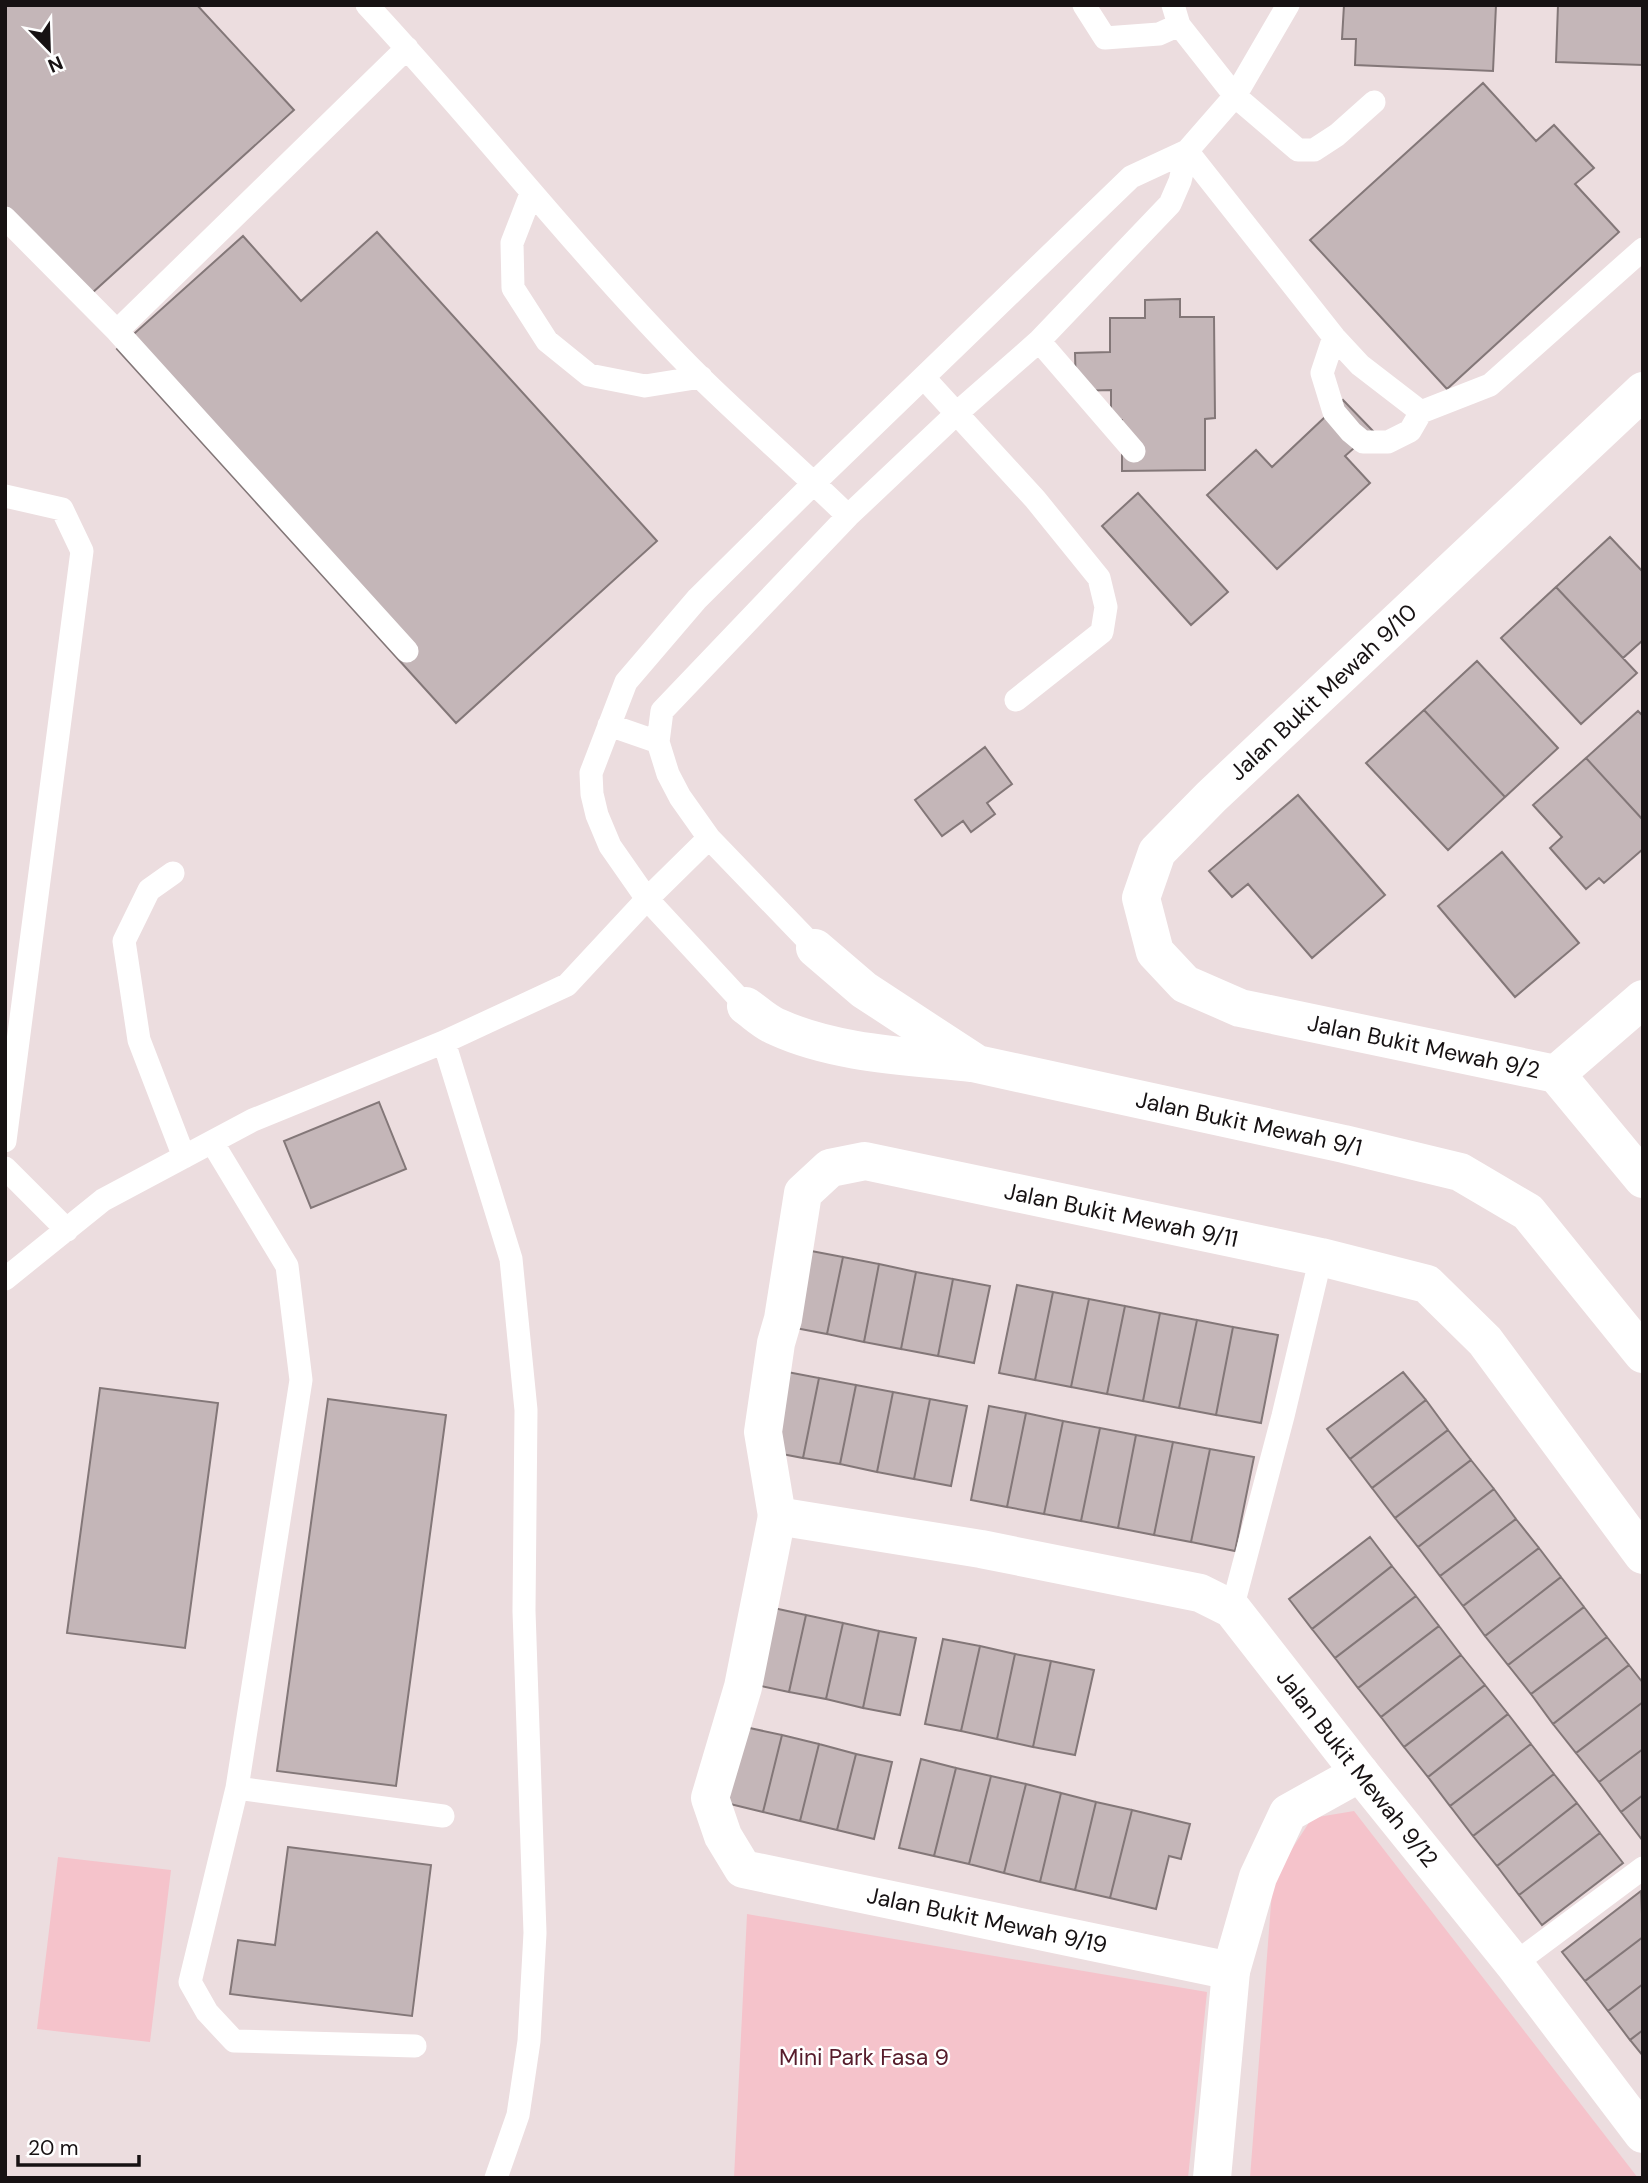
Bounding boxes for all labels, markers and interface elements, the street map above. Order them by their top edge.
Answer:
north arrow [14,14,84,84]
text: N [44,50,67,78]
street label: Jalan Bukit Mewah 9/10 [1223,597,1423,787]
street label: Jalan Bukit Mewah 9/2 [1305,1007,1543,1085]
street label: Jalan Bukit Mewah 9/1 [1133,1084,1365,1163]
street label: Jalan Bukit Mewah 9/11 [1002,1176,1241,1254]
street label: Jalan Bukit Mewah 9/12 [1270,1663,1445,1873]
street label: Jalan Bukit Mewah 9/19 [864,1880,1110,1960]
park label: Mini Park Fasa 9 [779,2042,949,2072]
scale bar [18,2124,138,2168]
text: 20 m [28,2134,79,2162]

